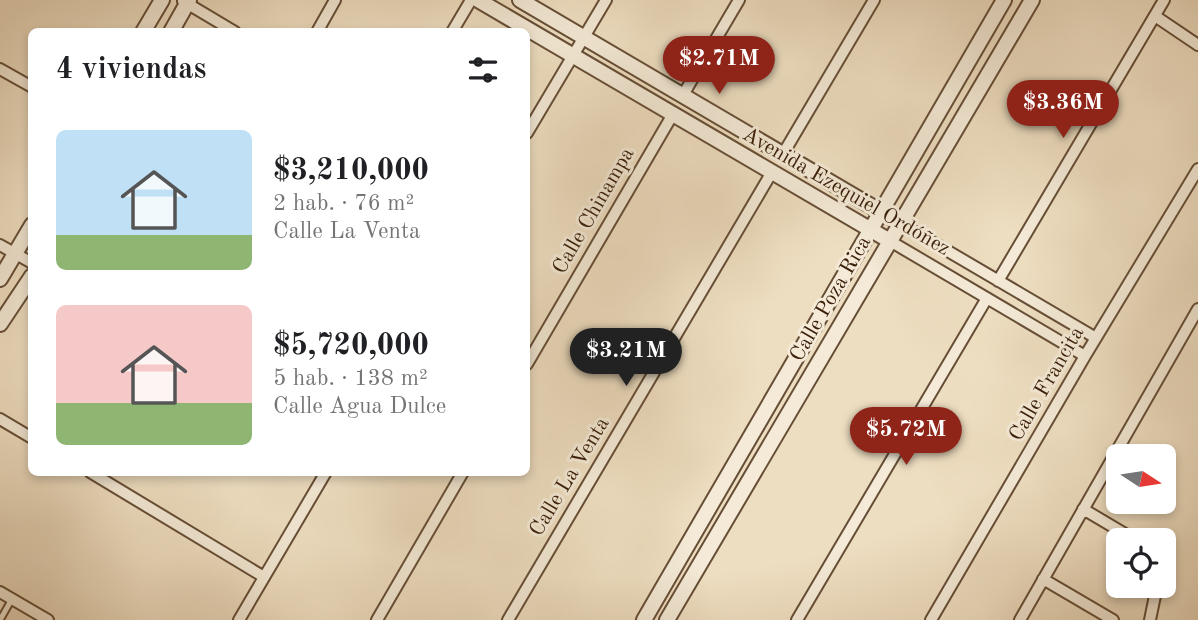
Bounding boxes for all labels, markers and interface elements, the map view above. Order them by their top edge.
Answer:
pin: $2.71M [662,36,776,96]
text: $2.71M [679,47,759,70]
icon: filters [464,51,502,89]
text: 4 viviendas [56,55,206,85]
pin: $3.36M [1006,80,1120,140]
text: $3.36M [1023,91,1103,114]
street label: Avenida Ezequiel Ordóñez [739,124,953,260]
street label: Calle Chinampa [549,144,639,278]
text: $3,210,000 [273,156,429,186]
icon: home [112,158,196,242]
text: 2 hab. · 76 m² [273,192,414,215]
text: Calle La Venta [273,220,420,243]
street label: Calle Poza Rica [787,233,875,365]
street label: Calle Francita [1006,323,1088,445]
pin: $3.21M [569,328,683,388]
text: $5,720,000 [273,331,429,361]
icon: home [112,333,196,417]
text: $3.21M [586,339,666,362]
text: 5 hab. · 138 m² [273,367,428,390]
text: Calle Agua Dulce [273,395,446,418]
pin: $5.72M [849,407,963,467]
street label: Calle La Venta [526,414,614,540]
text: $5.72M [866,418,946,441]
north arrow [1106,444,1176,514]
map controls [1106,444,1176,598]
button: locate [1106,528,1176,598]

